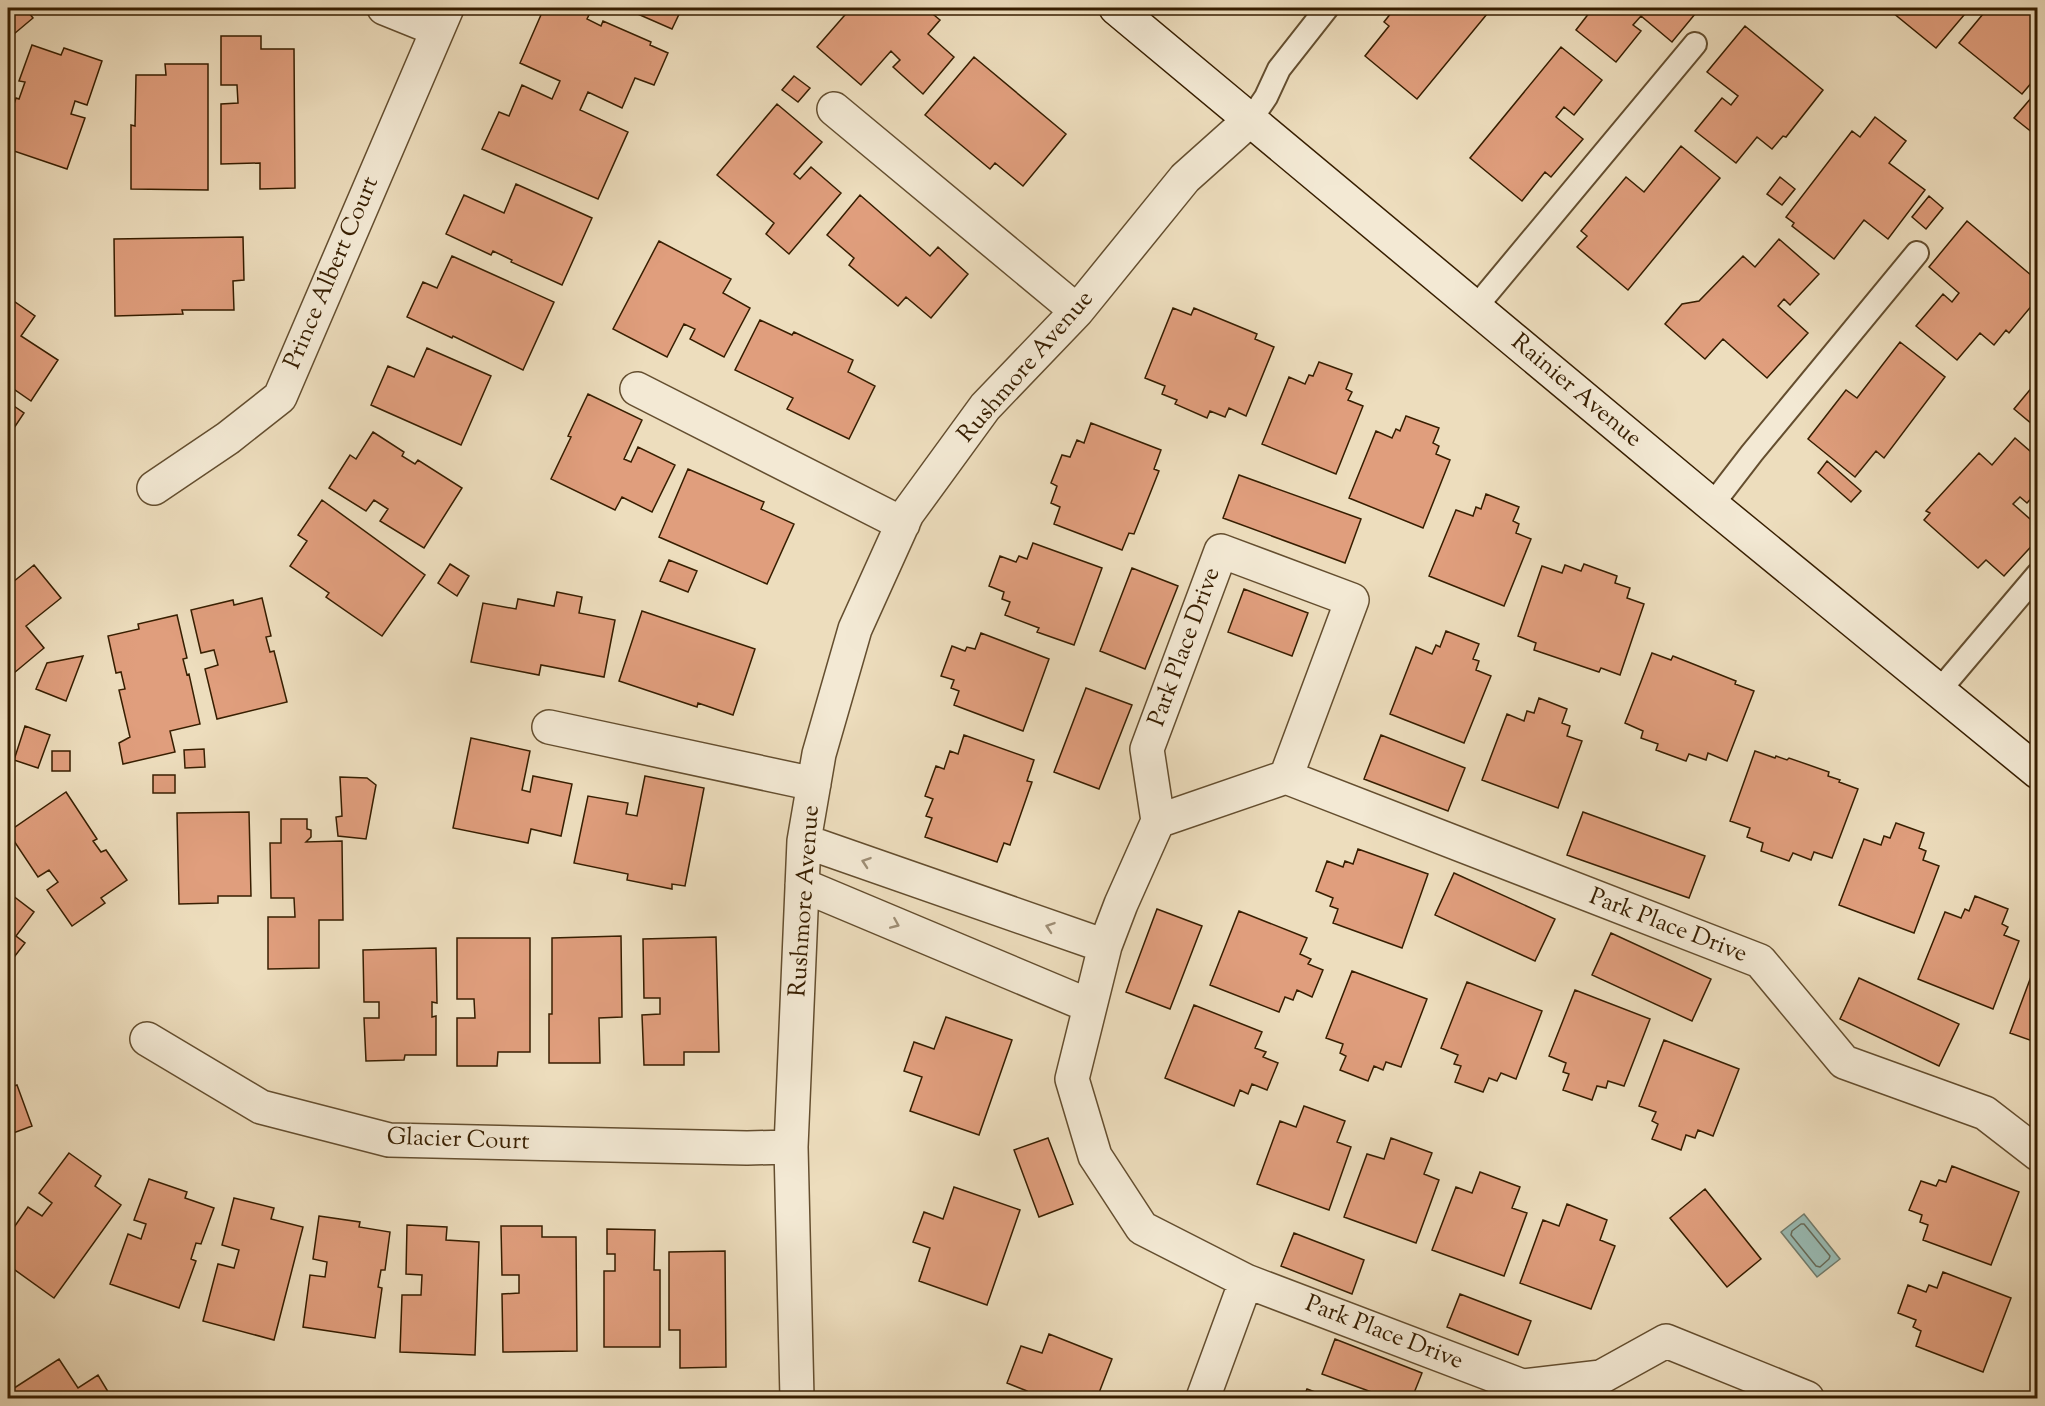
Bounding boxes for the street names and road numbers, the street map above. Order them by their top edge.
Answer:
street label: Prince Albert Court [276,172,388,374]
street label: Rushmore Avenue [950,283,1102,451]
street label: Rainier Avenue [1503,326,1649,456]
street label: Park Place Drive [1140,563,1230,731]
street label: Rushmore Avenue [781,804,829,998]
street label: Park Place Drive [1584,880,1752,972]
street label: Glacier Court [386,1121,530,1159]
street label: Park Place Drive [1300,1287,1468,1379]

